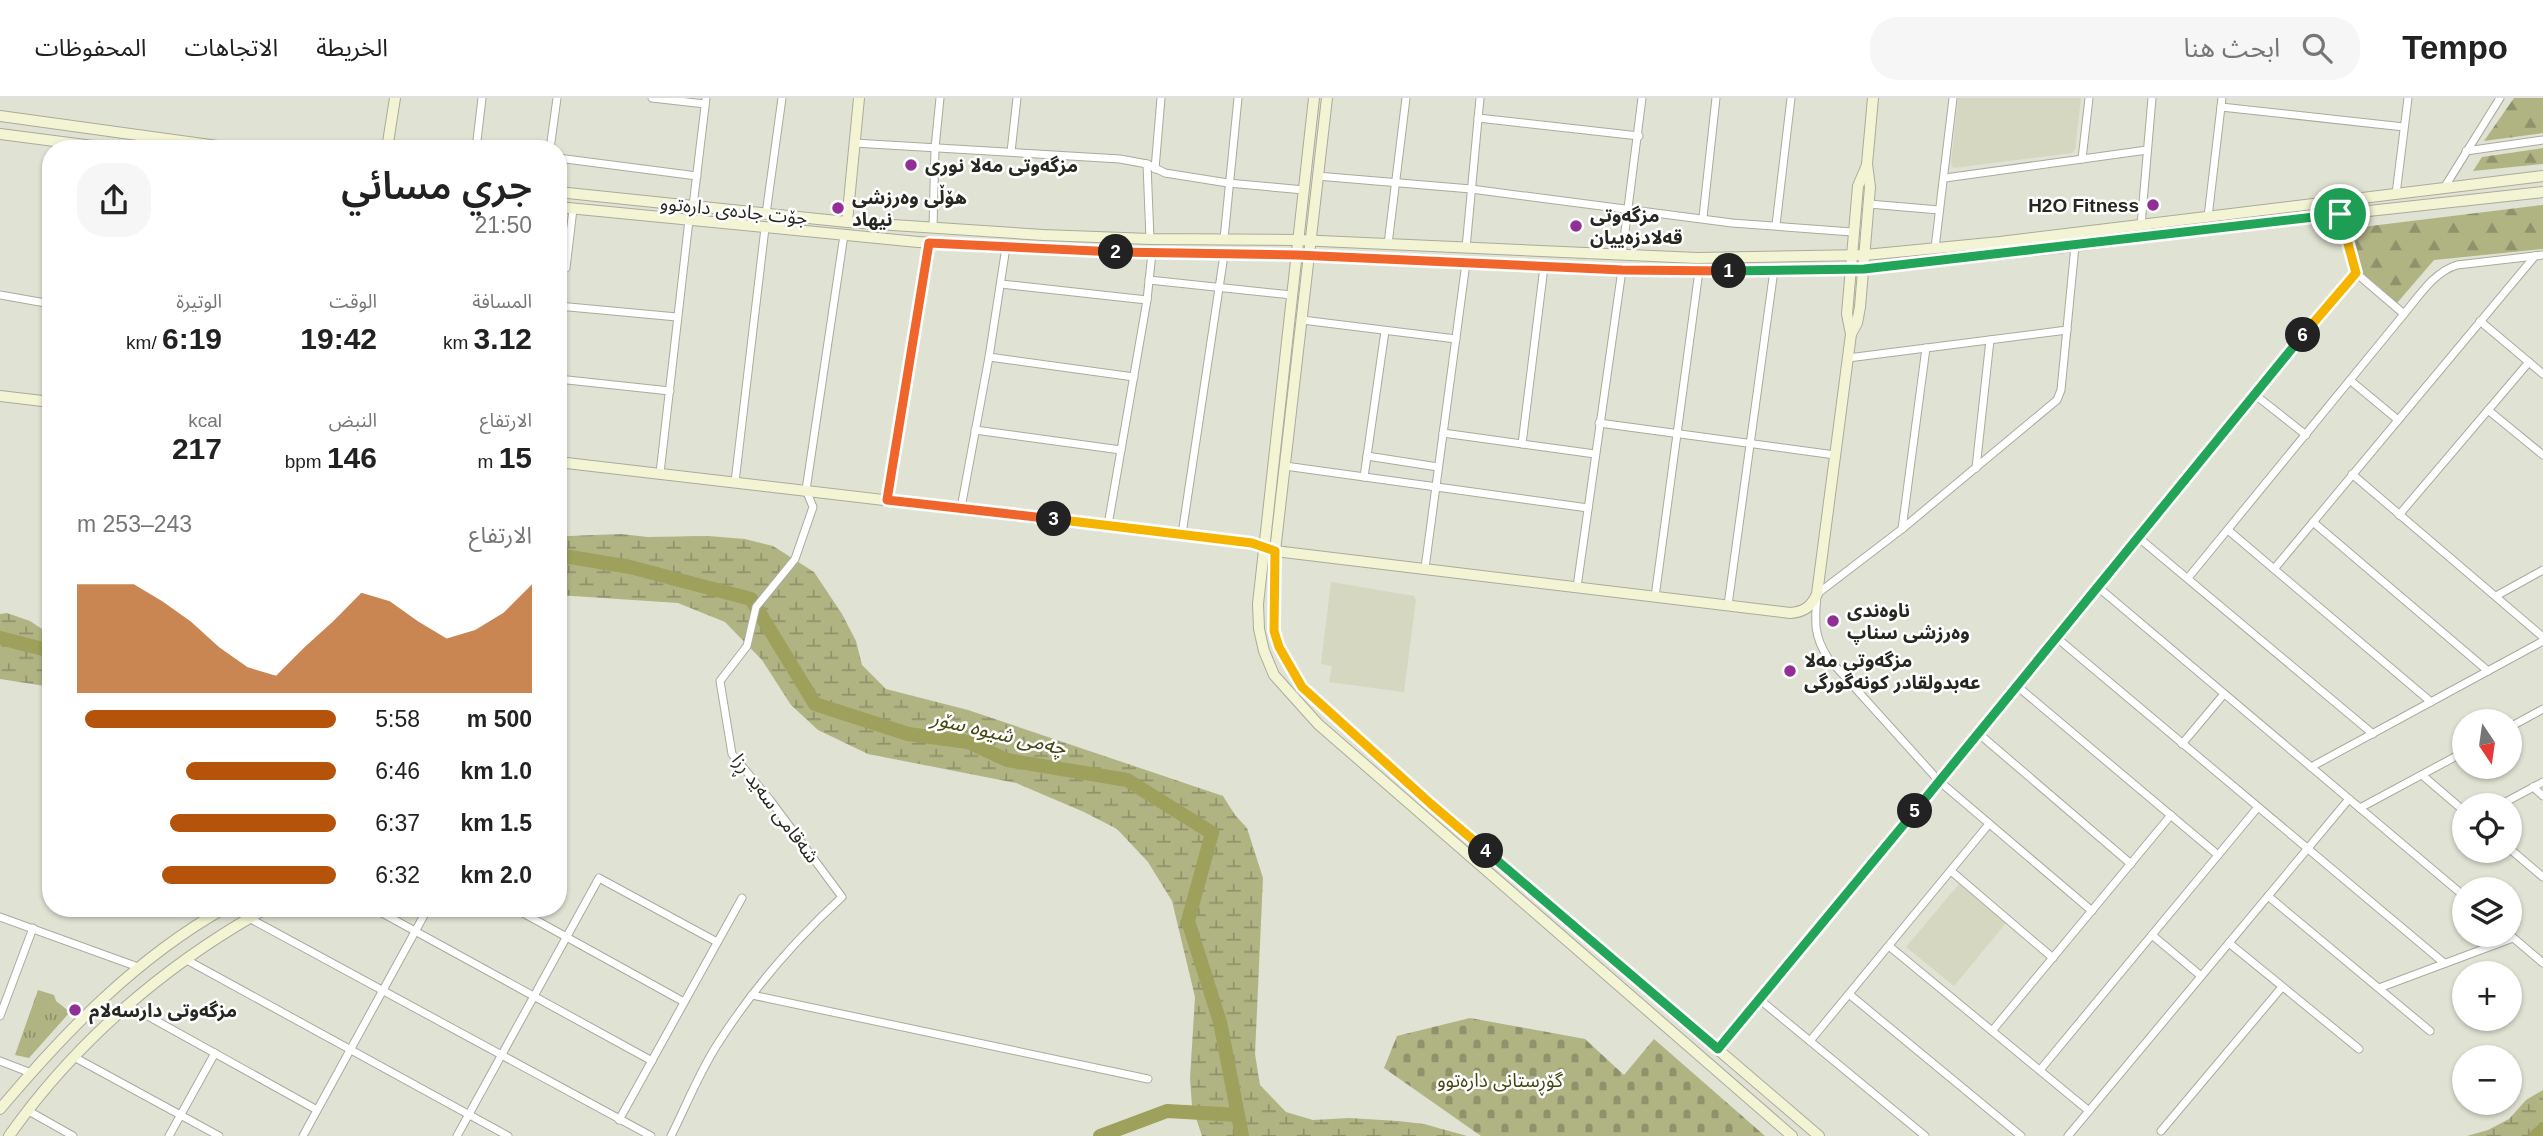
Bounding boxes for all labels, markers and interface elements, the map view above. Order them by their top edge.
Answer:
search box [1870,17,2360,80]
icon: search [2298,29,2336,67]
text: Tempo [2402,29,2508,66]
text: ابحث هنا [2183,33,2280,63]
text: المحفوظات [35,34,146,61]
text: الاتجاهات [184,34,278,61]
text: الخريطة [316,34,388,61]
place label: مزگەوتی مەلا نوری [925,155,1078,177]
marker: مزگەوتی مەلا نوری [903,157,919,173]
button: share [77,163,151,237]
text: جري مسائي [341,165,532,207]
place label: هۆڵی وەرزشی نیهاد [852,184,967,230]
pin [2310,184,2370,244]
street label: جۆت جادەی دارەتوو [659,192,809,230]
place label: H2O Fitness [2028,195,2139,216]
icon: arrive [2321,195,2359,233]
marker: H2O Fitness [2145,197,2161,213]
marker: هۆڵی وەرزشی نیهاد [830,200,846,216]
place label: مزگەوتی قەلادزەییان [1590,205,1683,249]
text: 21:50 [474,212,532,238]
marker: مزگەوتی قەلادزەییان [1568,218,1584,234]
pin: 2 [1098,234,1134,270]
text: 2 [1110,241,1121,262]
pin: 1 [1712,254,1746,288]
text: 1 [1723,260,1734,281]
text: الوتيرة [176,291,222,312]
text: الوقت [329,291,377,312]
text: المسافة [472,291,532,312]
pin: 6 [2286,317,2320,352]
text: 6:19 [162,322,222,355]
text: 19:42 [300,322,377,355]
text: 3.12 [474,322,532,355]
text: 6 [2297,324,2308,345]
text: /km [126,332,162,353]
text: km [443,332,474,353]
text: kcal [188,410,222,431]
text: النبض [329,410,377,431]
text: الارتفاع [480,410,532,431]
text: 217 [172,432,222,465]
text: 146 [327,441,377,474]
text: 15 [499,441,532,474]
text: bpm [285,451,327,472]
text: m [478,451,499,472]
pin: 3 [1036,502,1072,536]
text: 3 [1048,508,1059,529]
text: 243–253 m [77,511,192,537]
text: الارتفاع [469,522,532,548]
place label: ناوەندی وەرزشی سناپ [1847,600,1970,645]
marker: ناوەندی وەرزشی سناپ [1825,613,1841,629]
place label: مزگەوتی مەلا عەبدولقادر کونەگورگی [1804,650,1981,694]
marker: مزگەوتی مەلا عەبدولقادر کونەگورگی [1782,663,1798,679]
water label: چەمی شیوە سۆر [927,705,1069,762]
text: 5:58 [375,706,420,732]
text: 500 m [467,706,532,732]
north arrow [2452,709,2522,779]
map controls [2452,709,2522,1115]
street label: شەقامی سەید ڕزا [724,750,823,870]
text: 6:46 [375,758,420,784]
text: 1.0 km [460,758,532,784]
button: locate [2452,793,2522,863]
pin: 5 [1898,794,1932,828]
text: 5 [1909,800,1920,821]
text: 6:37 [375,810,420,836]
text: 1.5 km [460,810,532,836]
pin: 4 [1468,834,1504,868]
text: 4 [1480,840,1491,861]
text: 6:32 [375,862,420,888]
text: 2.0 km [460,862,532,888]
button: layers [2452,877,2522,947]
button: + [2452,961,2522,1031]
place label: مزگەوتی دارسەلام [89,1000,237,1025]
marker: مزگەوتی دارسەلام [67,1002,83,1018]
button: − [2452,1045,2522,1115]
park label: گۆڕستانی دارەتوو [1437,1070,1564,1096]

